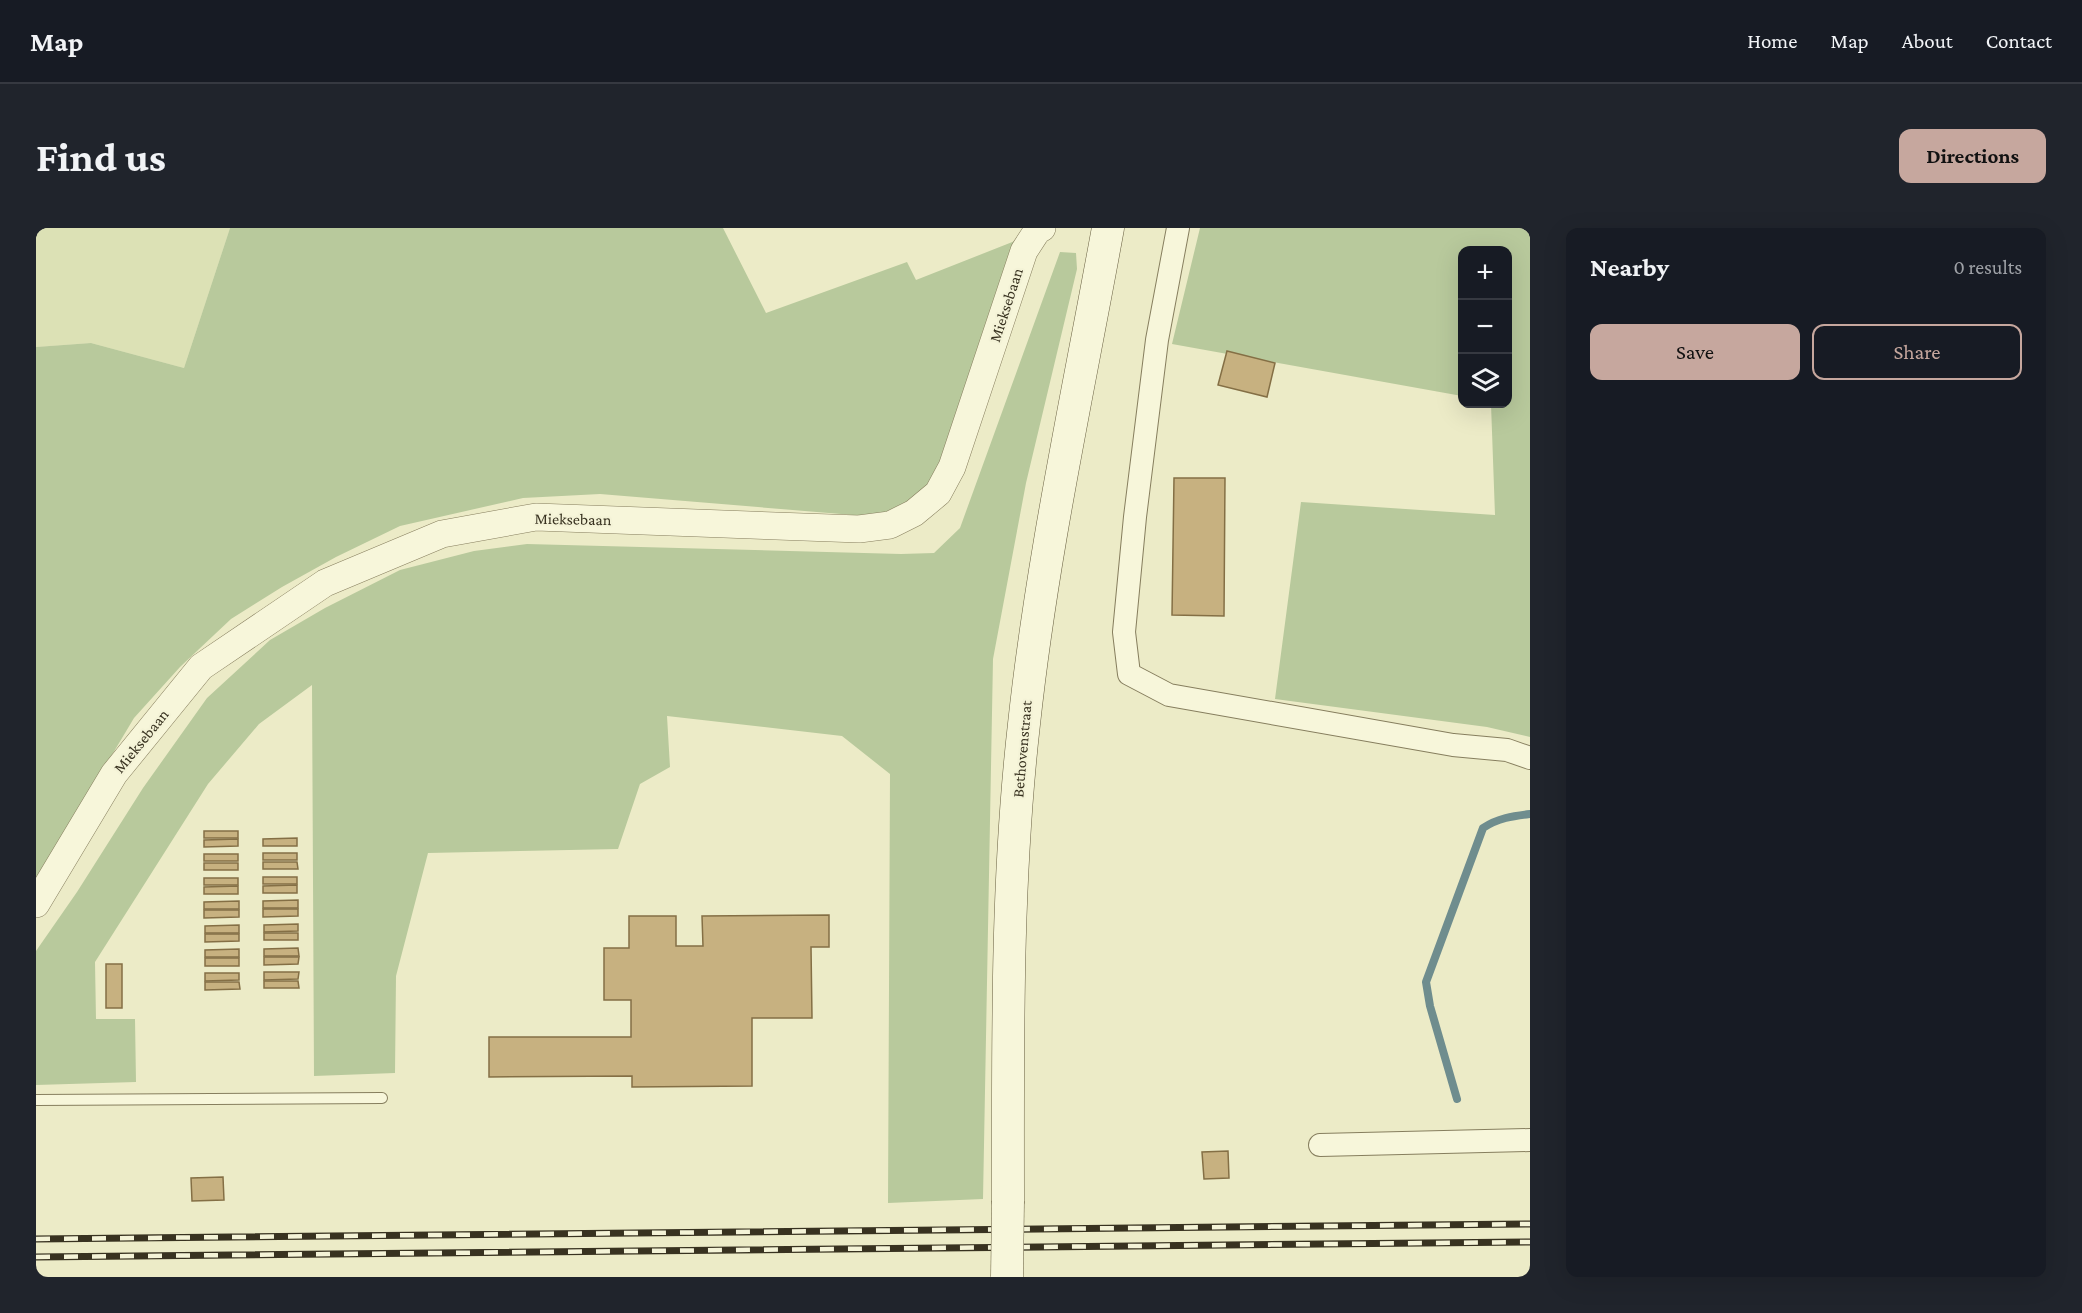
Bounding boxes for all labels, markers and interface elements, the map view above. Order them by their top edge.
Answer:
text: Map [30,26,83,57]
text: Home [1747,29,1797,53]
text: Map [1830,29,1869,53]
text: About [1902,29,1953,53]
text: Contact [1986,29,2052,53]
button: Directions [1899,129,2046,183]
text: Find us [36,133,166,180]
map controls [1458,246,1512,408]
button: + [1458,246,1512,300]
text: Nearby [1590,253,1669,282]
text: 0 results [1953,256,2022,278]
street label: Mieksebaan [986,265,1026,344]
button: − [1458,300,1512,354]
button: Save [1590,324,1800,380]
button: Share [1812,324,2022,380]
button: layers [1458,354,1512,408]
street label: Mieksebaan [534,510,612,528]
street label: Bethovenstraat [1009,699,1035,798]
street label: Mieksebaan [110,705,172,776]

